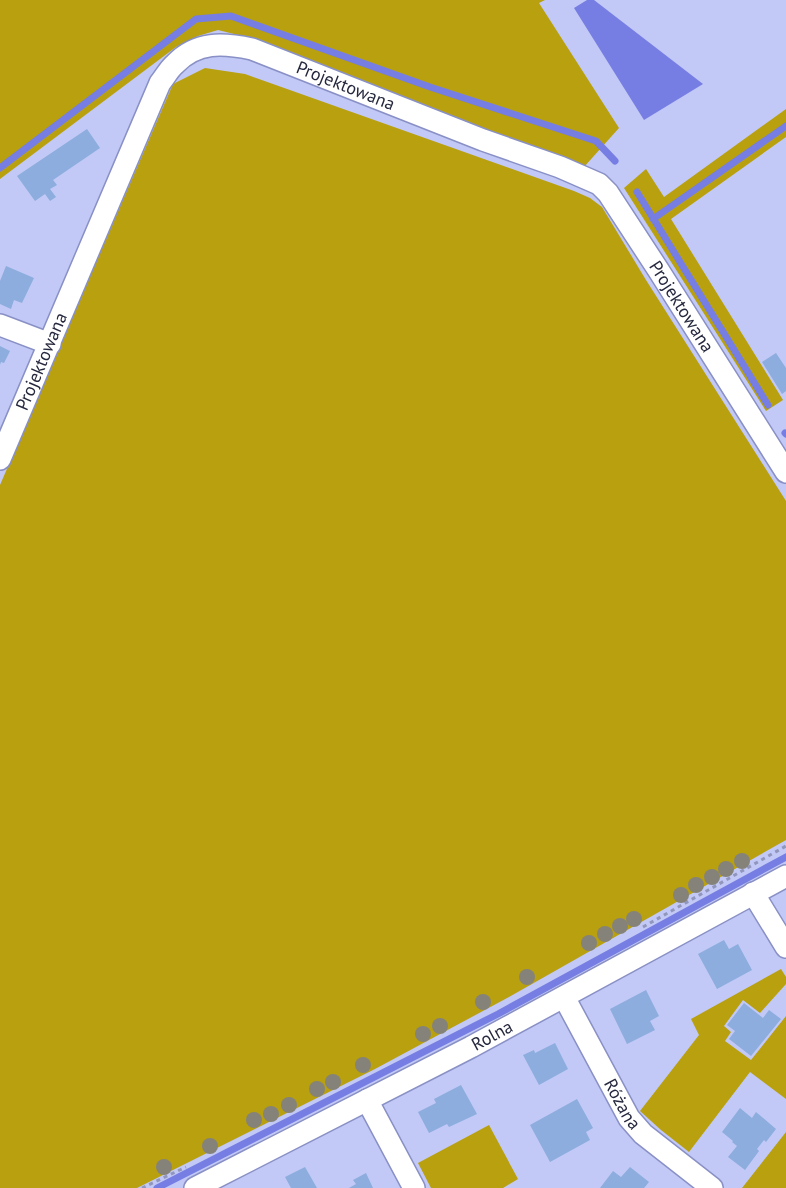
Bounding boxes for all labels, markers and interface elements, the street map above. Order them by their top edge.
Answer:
street label: Projektowana [293,56,398,115]
street label: Projektowana [644,256,720,357]
street label: Projektowana [10,309,72,414]
street label: Rolna [467,1015,517,1056]
street label: Różana [599,1075,646,1134]

